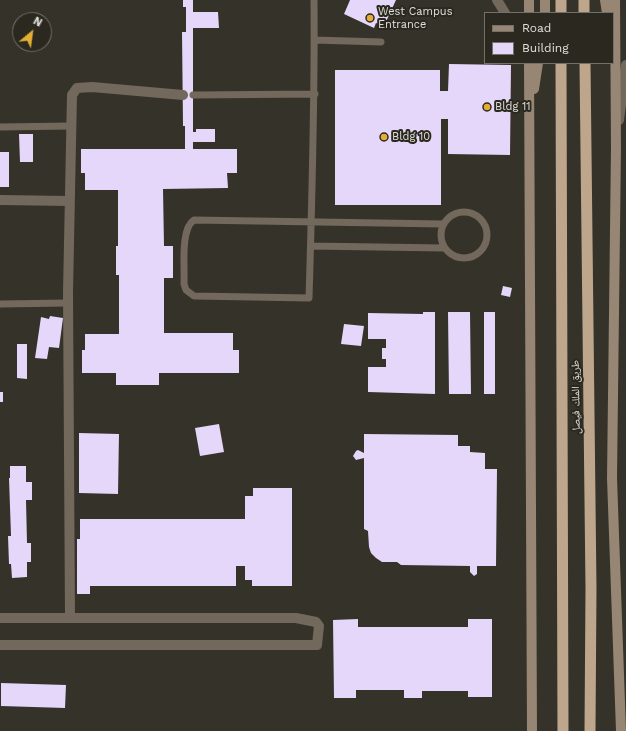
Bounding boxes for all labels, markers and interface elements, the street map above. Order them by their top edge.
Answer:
place label: West Campus Entrance [378,5,452,31]
north arrow [12,12,52,52]
legend [484,12,614,64]
marker: West Campus Entrance [365,13,375,23]
text: N [31,14,44,30]
text: Road [522,21,551,35]
text: Building [522,41,569,55]
place label: Bldg 11 [495,100,531,114]
marker: Bldg 11 [482,102,492,112]
place label: Bldg 10 [392,130,430,144]
marker: Bldg 10 [379,132,389,142]
street label: طريق الملك فيصل [569,360,583,434]

